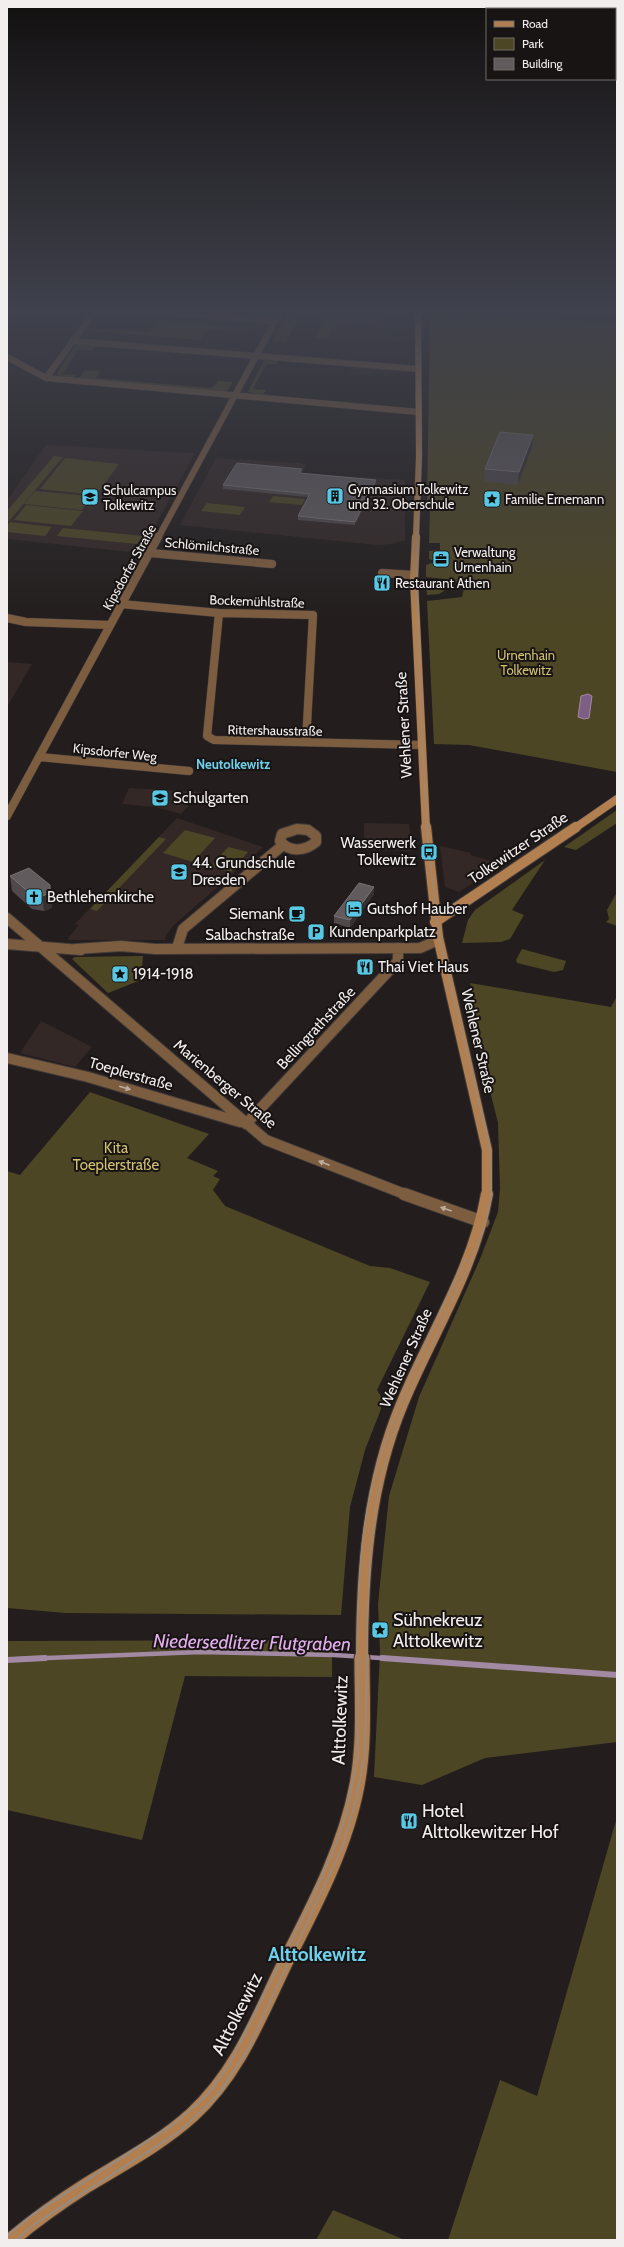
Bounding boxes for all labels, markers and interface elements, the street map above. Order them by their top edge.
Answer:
legend [486,8,616,80]
text: Road [522,16,548,31]
text: Park [522,36,544,51]
text: Building [522,56,564,71]
place label: Gymnasium Tolkewitz und 32. Oberschule [348,481,468,512]
place label: Schulcampus Tolkewitz [103,482,177,513]
building icon: Gymnasium Tolkewitz und 32. Oberschule [325,486,345,506]
school or university icon: Schulcampus Tolkewitz [80,487,100,507]
place icon: Familie Ernemann [482,489,502,509]
place label: Familie Ernemann [505,491,604,507]
street label: Kipsdorfer Straße [99,521,159,613]
street label: Schlömilchstraße [164,534,260,558]
place label: Verwaltung Urnenhain [454,544,516,575]
office icon: Verwaltung Urnenhain [431,549,451,569]
restaurant icon: Restaurant Athen [372,573,392,593]
place label: Restaurant Athen [395,575,490,591]
street label: Bockemühlstraße [209,591,305,611]
park label: Urnenhain Tolkewitz [497,647,555,678]
street label: Wehlener Straße [392,671,416,779]
street label: Rittershausstraße [227,721,323,739]
street label: Kipsdorfer Weg [72,740,158,764]
district label: Neutolkewitz [196,756,270,772]
school or university icon: Schulgarten [150,788,170,808]
place label: Schulgarten [173,789,249,807]
street label: Tolkewitzer Straße [465,808,571,888]
place label: Wasserwerk Tolkewitz [340,834,416,869]
bus stop icon: Wasserwerk Tolkewitz [419,842,439,862]
place label: 44. Grundschule Dresden [192,854,295,889]
school or university icon: 44. Grundschule Dresden [169,862,189,882]
church icon: Bethlehemkirche [24,887,44,907]
place label: Bethlehemkirche [47,888,154,906]
hotel icon: Gutshof Hauber [344,899,364,919]
place label: Gutshof Hauber [367,900,467,918]
cafe icon: Siemank [287,904,307,924]
place label: Siemank [229,905,284,923]
parking icon: Kundenparkplatz [306,922,326,942]
place label: Kundenparkplatz [329,923,436,941]
street label: Salbachstraße [205,926,295,944]
restaurant icon: Thai Viet Haus [355,957,375,977]
place label: Thai Viet Haus [378,958,469,976]
place icon: 1914-1918 [110,964,130,984]
place label: 1914-1918 [133,965,194,983]
street label: Bellingrathstraße [273,983,359,1073]
street label: Wehlener Straße [457,987,499,1095]
street label: Marienberger Straße [170,1036,280,1133]
street label: Toeplerstraße [87,1053,175,1095]
one-way arrow [120,1085,132,1091]
park label: Kita Toeplerstraße [73,1139,159,1174]
one-way arrow [318,1160,330,1166]
one-way arrow [440,1205,452,1211]
street label: Wehlener Straße [376,1305,436,1410]
place label: Sühnekreuz Alttolkewitz [393,1609,483,1652]
place icon: Sühnekreuz Alttolkewitz [370,1620,390,1640]
water label: Niedersedlitzer Flutgraben [153,1629,351,1656]
street label: Alttolkewitz [327,1674,353,1765]
place label: Hotel Alttolkewitzer Hof [422,1800,559,1843]
restaurant icon: Hotel Alttolkewitzer Hof [399,1811,419,1831]
district label: Alttolkewitz [268,1943,366,1966]
street label: Alttolkewitz [207,1969,267,2059]

